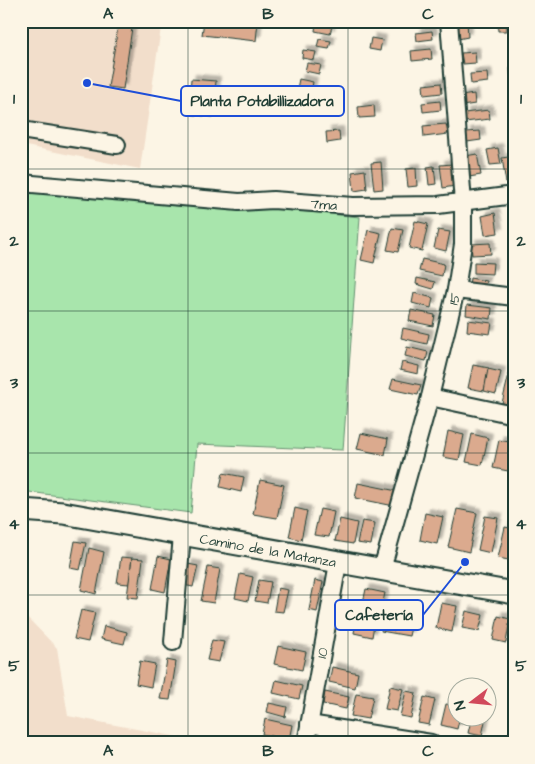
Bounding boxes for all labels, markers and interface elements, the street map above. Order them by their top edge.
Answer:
text: A [103,3,114,25]
text: B [262,3,274,25]
text: C [422,3,434,25]
callout: Planta Potabillizadora [181,86,344,116]
text: 1 [13,88,16,110]
text: 1 [520,88,523,110]
text: Planta Potabillizadora [190,91,334,112]
street label: 7ma [310,194,338,216]
text: 2 [8,230,19,252]
text: 2 [515,230,526,252]
street label: 15 [444,291,466,307]
text: 3 [9,372,19,394]
text: 3 [516,372,526,394]
text: 4 [9,513,20,535]
text: 4 [516,513,527,535]
street label: Camino de la Matanza [198,529,338,573]
callout: Cafetería [335,600,423,630]
text: Cafetería [345,605,413,626]
street label: 10 [312,646,334,660]
text: 5 [8,655,20,677]
text: 5 [515,655,527,677]
north arrow [448,676,498,726]
text: N [450,698,471,712]
text: A [103,740,114,762]
text: B [262,740,274,762]
text: C [422,740,434,762]

